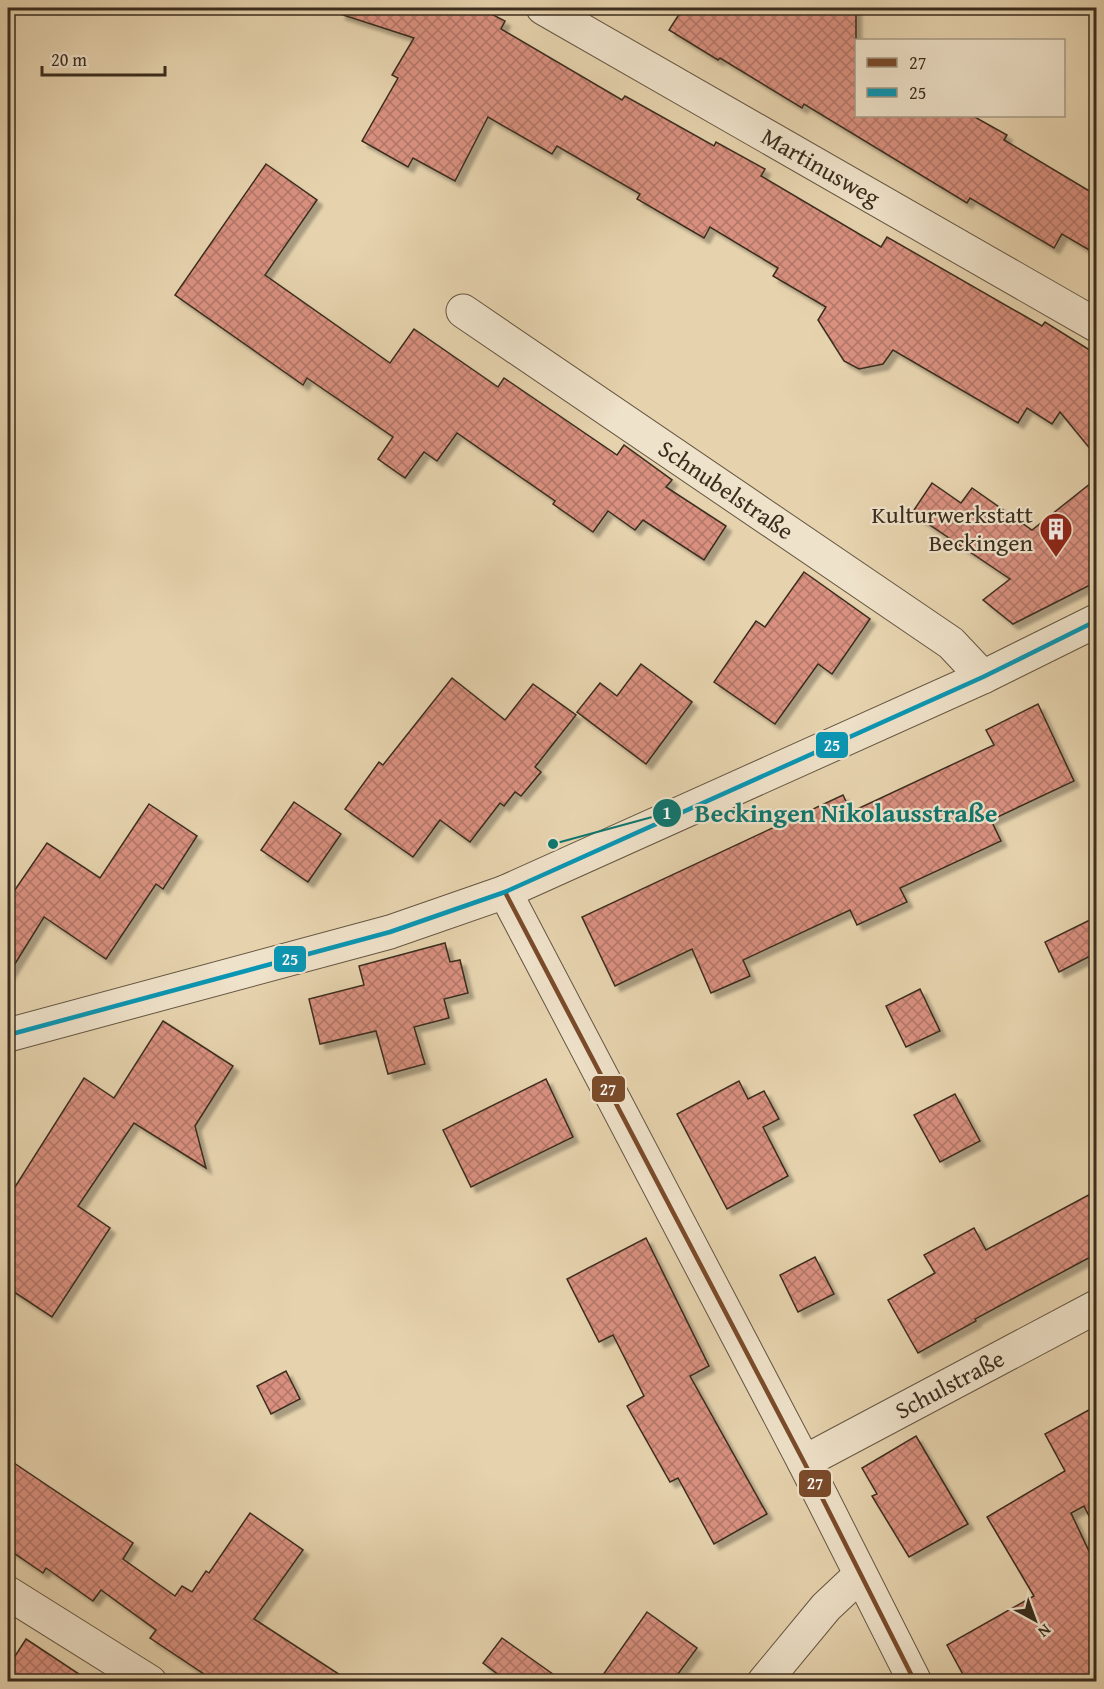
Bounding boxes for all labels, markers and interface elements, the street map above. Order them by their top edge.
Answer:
scale bar [42,39,165,77]
legend [855,39,1065,117]
text: 20 m [51,46,87,73]
text: 27 [909,49,926,76]
text: 25 [909,79,926,106]
street label: Martinusweg [755,119,887,215]
street label: Schnubelstraße [652,431,801,548]
place label: Kulturwerkstatt Beckingen [872,497,1034,560]
building icon: Kulturwerkstatt Beckingen [1038,511,1074,558]
line badge: 25 [815,731,849,759]
text: 25 [824,733,840,757]
callout: Beckingen Nikolausstraße [652,791,1009,835]
text: Beckingen Nikolausstraße [695,793,998,832]
text: 1 [662,799,672,826]
line badge: 25 [273,945,307,973]
text: 25 [282,947,298,971]
line badge: 27 [591,1075,626,1103]
text: 27 [600,1077,616,1101]
street label: Schulstraße [888,1341,1011,1428]
line badge: 27 [798,1469,832,1498]
text: 27 [807,1471,823,1495]
north arrow [1005,1590,1065,1650]
text: N [1033,1619,1057,1644]

